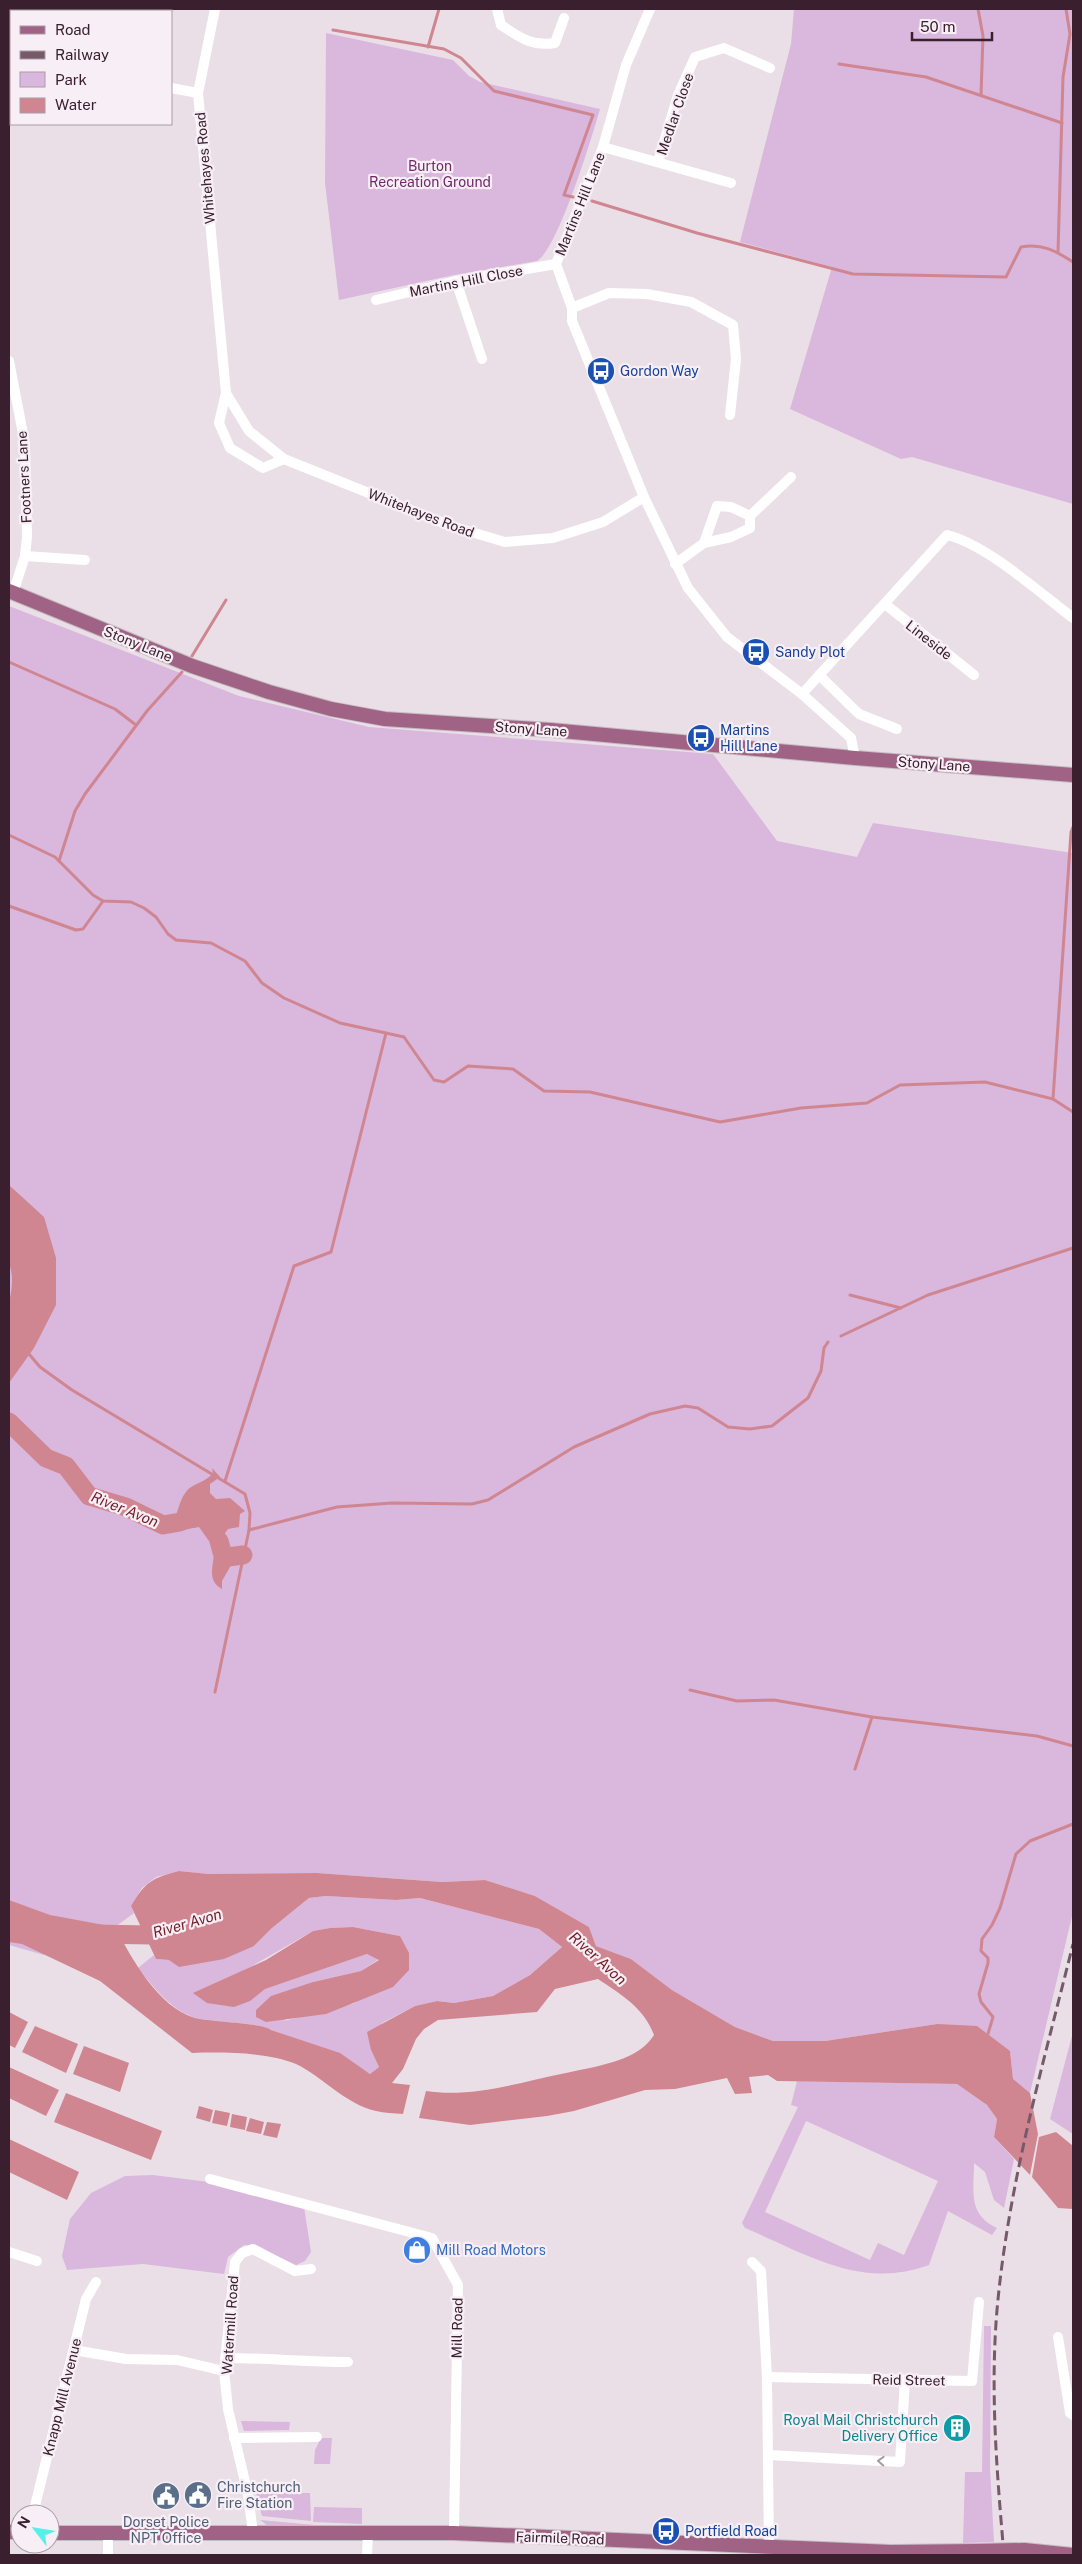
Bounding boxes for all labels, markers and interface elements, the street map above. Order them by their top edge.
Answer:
legend [10,10,172,125]
scale bar [912,10,992,42]
text: 50 m [920,18,955,35]
text: Road [55,21,91,38]
text: Railway [55,46,109,63]
text: Park [55,71,87,88]
street label: Medlar Close [653,71,697,157]
text: Water [55,96,97,113]
street label: Whitehayes Road [192,111,218,225]
street label: Martins Hill Lane [552,150,608,258]
park label: Burton Recreation Ground [369,158,491,190]
street label: Martins Hill Close [408,262,524,300]
bus stop icon: Gordon Way [586,356,616,386]
place label: Gordon Way [620,363,699,379]
street label: Footners Lane [14,430,34,524]
street label: Whitehayes Road [366,485,476,541]
street label: Lineside [903,617,955,663]
street label: Stony Lane [101,623,175,665]
bus stop icon: Sandy Plot [741,637,771,667]
place label: Sandy Plot [775,644,845,660]
street label: Stony Lane [494,718,568,740]
place label: Martins Hill Lane [720,722,778,754]
bus stop icon: Martins Hill Lane [686,723,716,753]
street label: Stony Lane [897,753,971,775]
water label: River Avon [89,1488,161,1530]
water label: River Avon [151,1905,223,1941]
water label: River Avon [566,1928,630,1988]
shop icon: Mill Road Motors [402,2235,432,2265]
place label: Mill Road Motors [436,2242,546,2258]
street label: Watermill Road [219,2275,241,2375]
street label: Mill Road [448,2297,466,2359]
street label: Knapp Mill Avenue [40,2336,84,2458]
street label: Reid Street [872,2371,946,2389]
place label: Royal Mail Christchurch Delivery Office [783,2412,938,2444]
building icon: Royal Mail Christchurch Delivery Office [942,2413,972,2443]
one-way arrow [877,2456,885,2467]
place label: Christchurch Fire Station [217,2479,301,2511]
public building icon: Christchurch Fire Station [183,2480,213,2510]
public building icon: Dorset Police NPT Office [151,2481,181,2511]
north arrow [10,2504,60,2554]
text: N [14,2513,34,2531]
place label: Dorset Police NPT Office [123,2514,209,2546]
bus stop icon: Portfield Road [651,2516,681,2546]
place label: Portfield Road [685,2523,777,2539]
street label: Fairmile Road [515,2528,605,2548]

